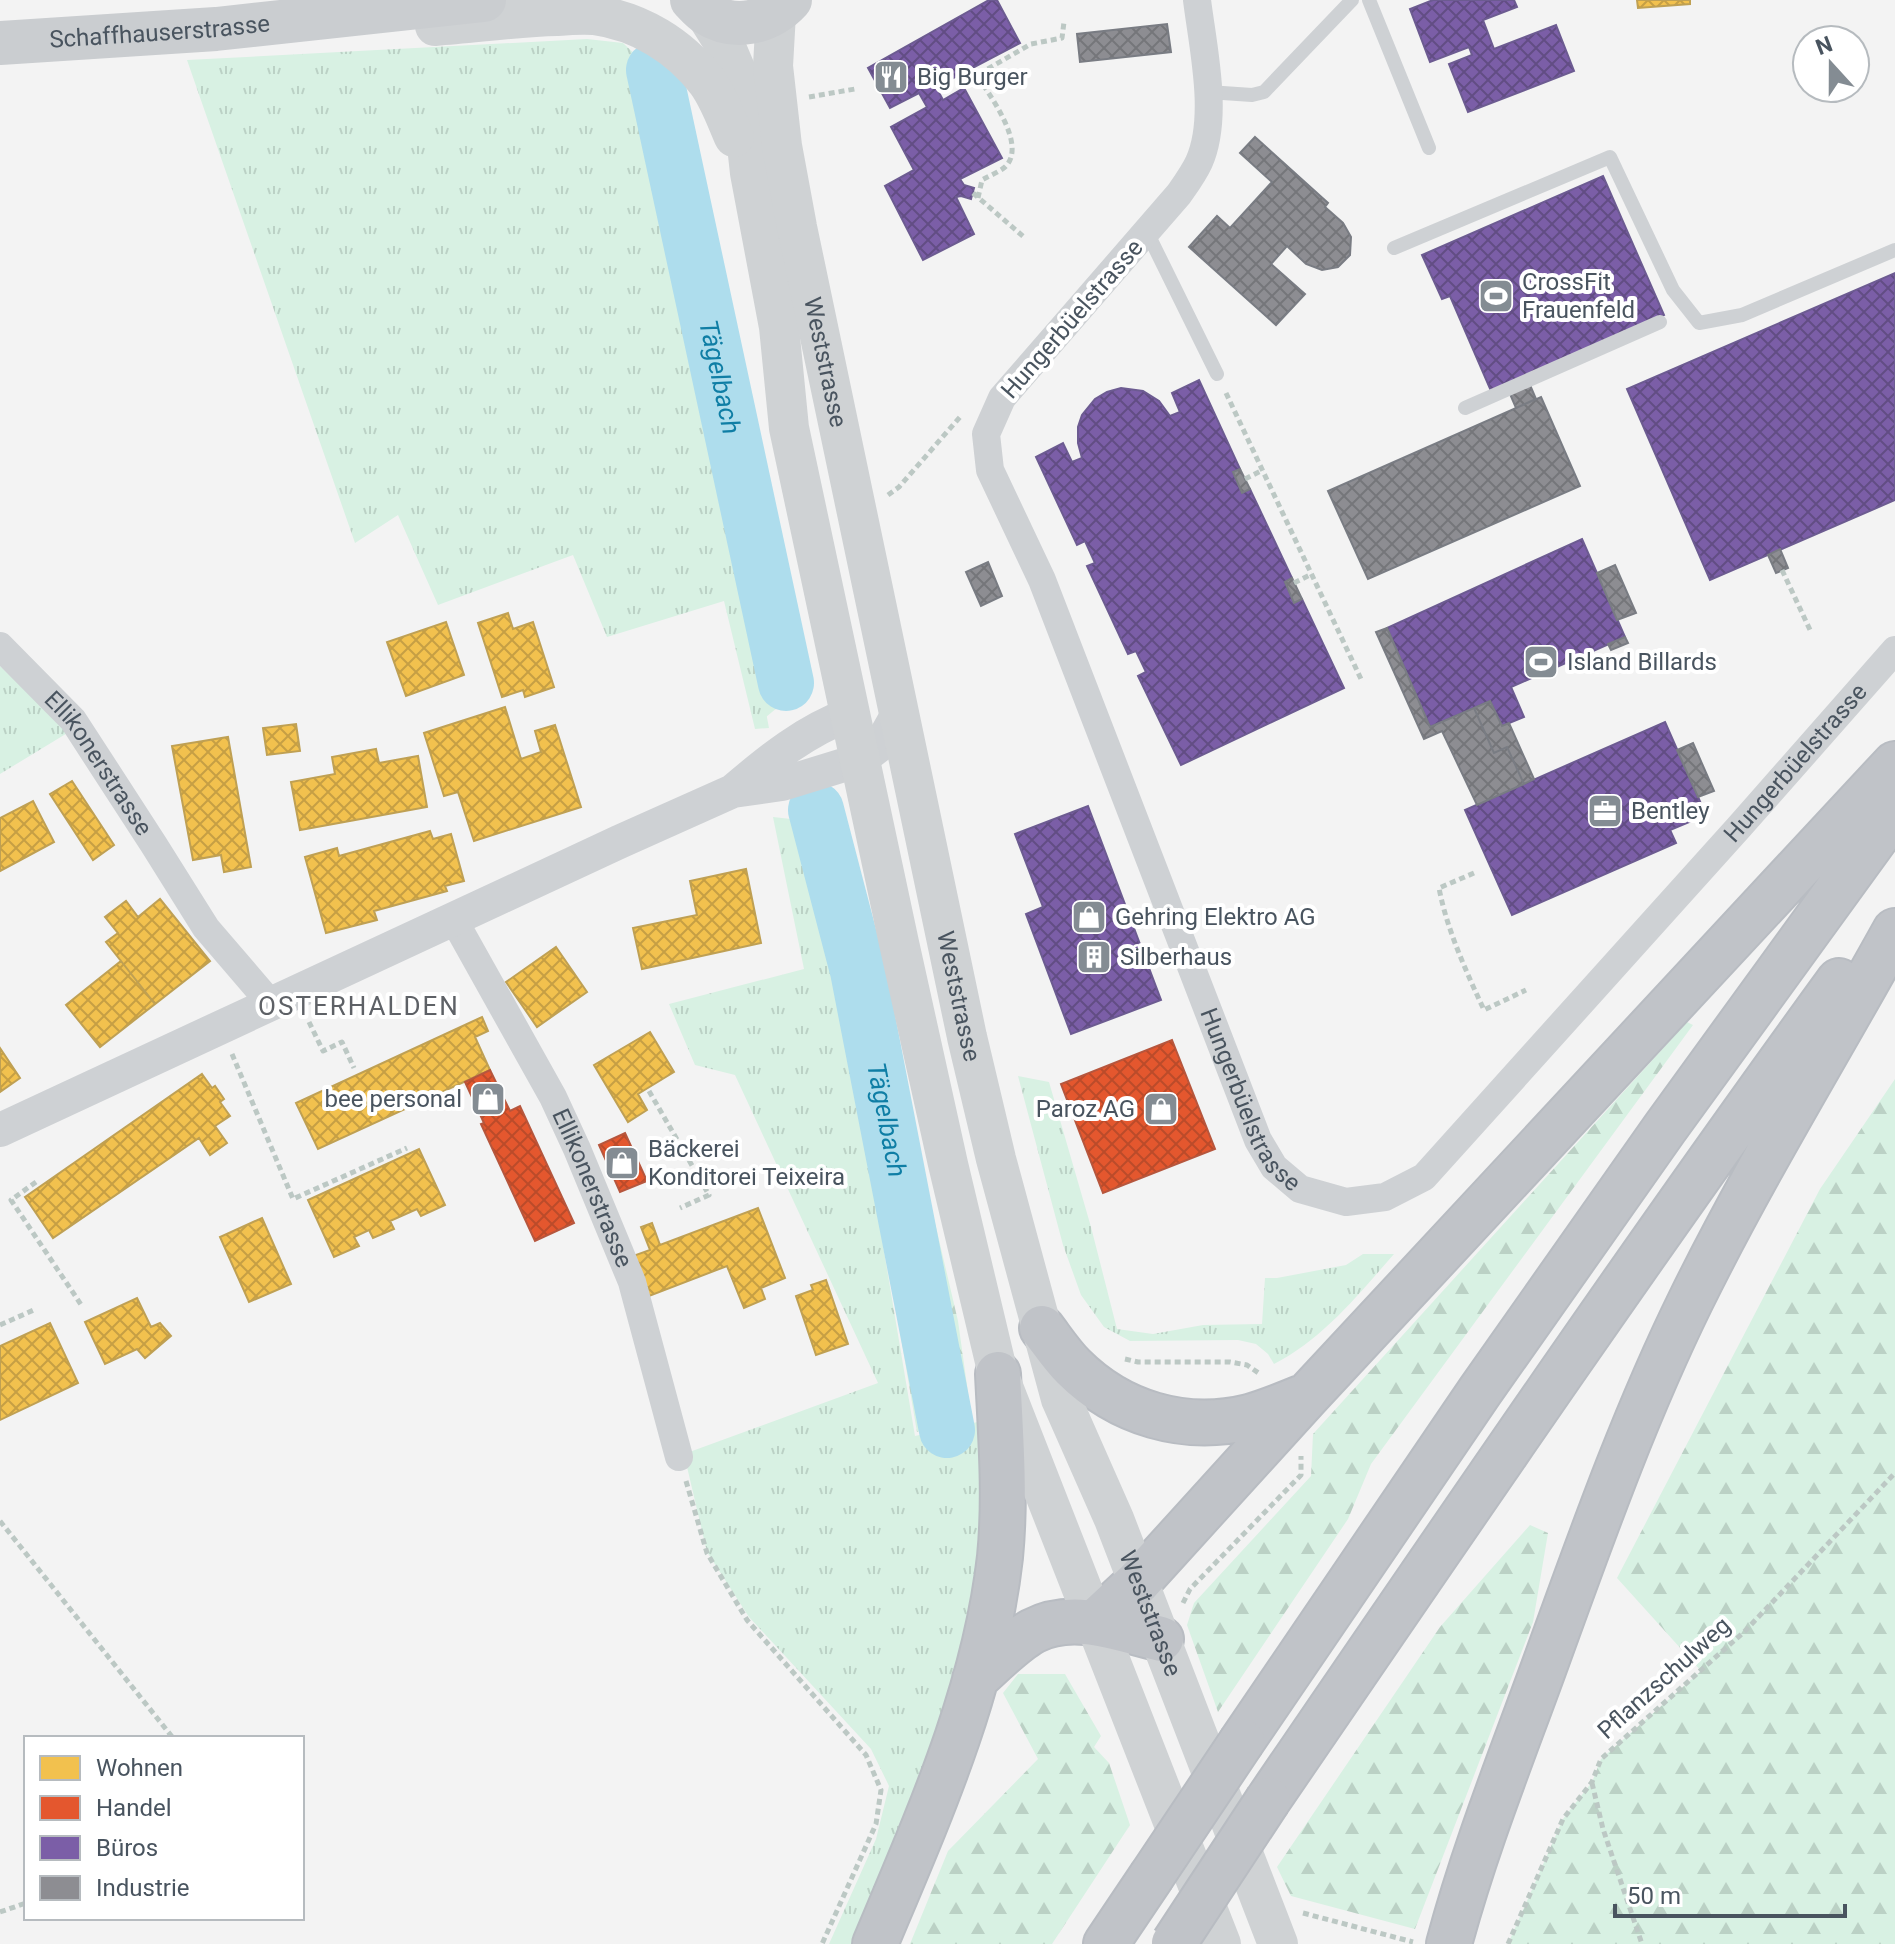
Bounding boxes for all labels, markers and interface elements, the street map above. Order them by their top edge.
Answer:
street label: Schaffhauserstrasse [48,9,271,54]
north arrow [1791,24,1871,104]
text: N [1812,31,1836,60]
restaurant icon: Big Burger [872,58,910,96]
place label: Big Burger [917,63,1028,91]
street label: Hungerbüelstrasse [995,234,1149,404]
place label: CrossFit Frauenfeld [1522,268,1635,324]
sports icon: CrossFit Frauenfeld [1477,277,1515,315]
street label: Weststrasse [798,294,853,430]
water label: Tägelbach [693,317,747,437]
sports icon: Island Billards [1522,643,1560,681]
place label: Island Billards [1567,648,1717,676]
street label: Hungerbüelstrasse [1718,678,1873,848]
street label: Ellikonerstrasse [39,685,158,841]
office icon: Bentley [1586,792,1624,830]
place label: Bentley [1631,797,1710,825]
shop icon: Gehring Elektro AG [1070,898,1108,936]
place label: Gehring Elektro AG [1115,903,1316,931]
street label: Weststrasse [931,929,986,1064]
building icon: Silberhaus [1075,938,1113,976]
place label: Silberhaus [1120,943,1232,971]
district label: OSTERHALDEN [258,991,460,1021]
street label: Hungerbüelstrasse [1194,1004,1306,1197]
water label: Tägelbach [861,1060,913,1180]
shop icon: bee personal [469,1080,507,1118]
place label: bee personal [325,1085,462,1113]
shop icon: Paroz AG [1142,1090,1180,1128]
place label: Paroz AG [1036,1095,1135,1123]
street label: Ellikonerstrasse [546,1104,638,1271]
place label: Bäckerei Konditorei Teixeira [648,1135,845,1191]
shop icon: Bäckerei Konditorei Teixeira [603,1144,641,1182]
street label: Weststrasse [1114,1547,1187,1680]
street label: Pflanzschulweg [1592,1611,1736,1745]
legend [24,1736,304,1920]
text: Wohnen [96,1754,183,1782]
text: Handel [96,1794,172,1822]
text: Büros [96,1834,158,1862]
scale bar [1615,1868,1845,1918]
text: Industrie [96,1874,189,1902]
text: 50 m [1627,1882,1681,1910]

